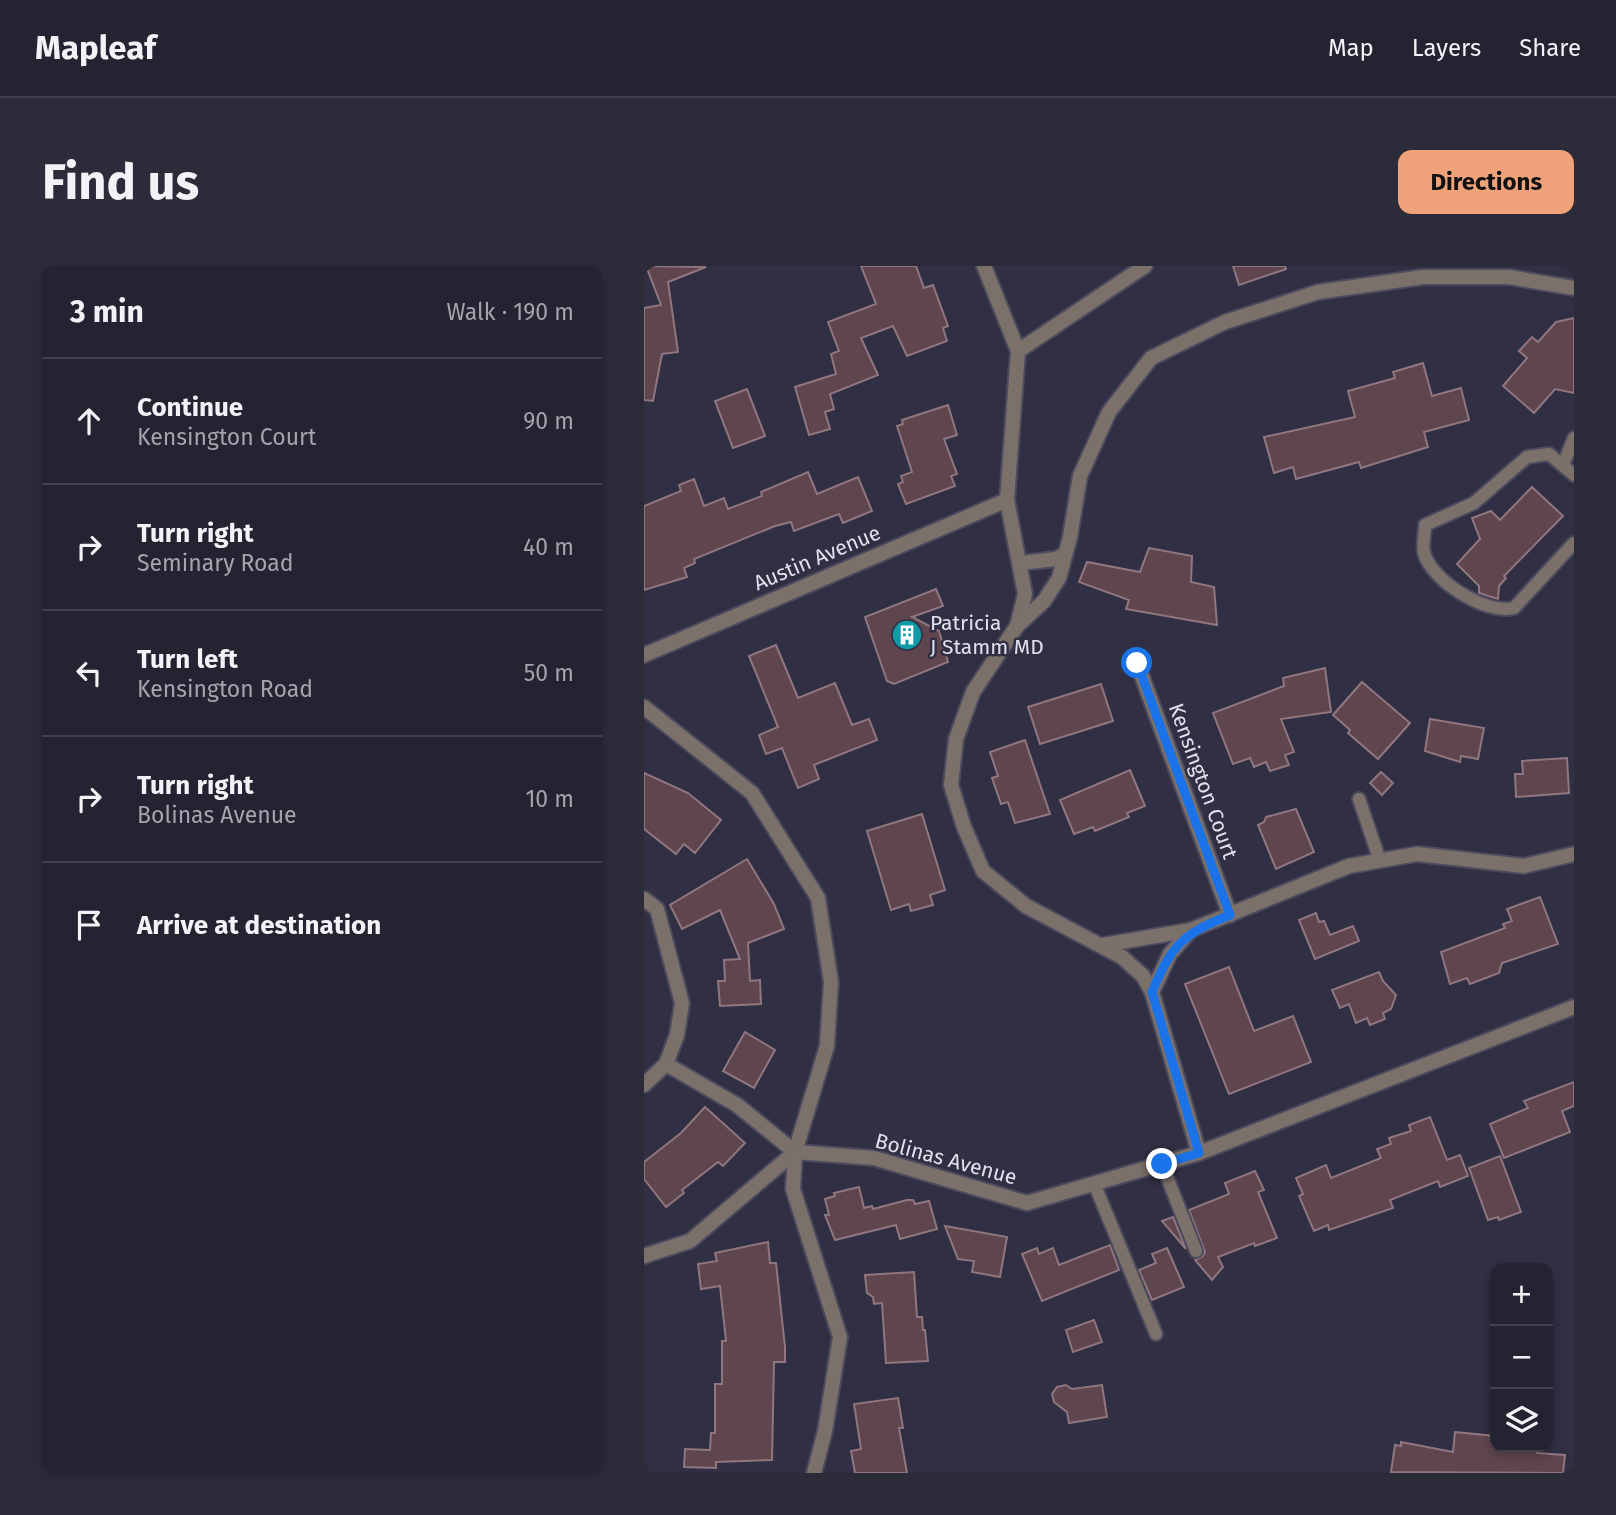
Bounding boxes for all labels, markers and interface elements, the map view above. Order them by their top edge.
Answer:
text: Mapleaf [35,28,156,68]
text: Map [1328,34,1374,62]
text: Layers [1412,34,1481,62]
text: Share [1519,34,1581,62]
button: Directions [1398,150,1574,214]
text: Find us [42,153,199,212]
text: 3 min [70,294,144,330]
text: Walk · 190 m [447,298,574,326]
text: Continue [137,392,243,423]
icon: ahead [70,402,108,440]
text: 90 m [523,407,574,435]
text: Kensington Court [137,423,316,451]
text: Turn right [137,518,254,549]
street label: Austin Avenue [750,520,884,596]
icon: right [70,528,108,566]
text: 40 m [523,533,574,561]
text: Seminary Road [137,549,294,577]
place label: Patricia J Stamm MD [930,610,1044,660]
building icon: Patricia J Stamm MD [890,618,924,652]
text: Turn left [137,644,238,675]
route start [1121,647,1152,678]
icon: left [70,654,108,692]
text: 50 m [524,659,574,687]
text: Kensington Road [137,675,313,703]
street label: Kensington Court [1163,700,1243,863]
text: Turn right [137,770,254,801]
icon: right [70,780,108,818]
text: 10 m [525,785,574,813]
text: Bolinas Avenue [137,801,297,829]
icon: arrive [70,906,108,944]
text: Arrive at destination [137,910,381,941]
street label: Bolinas Avenue [872,1128,1020,1190]
route end [1146,1148,1177,1179]
map controls [1490,1263,1553,1452]
button: + [1490,1263,1553,1326]
button: − [1490,1326,1553,1389]
button: layers [1490,1389,1553,1452]

